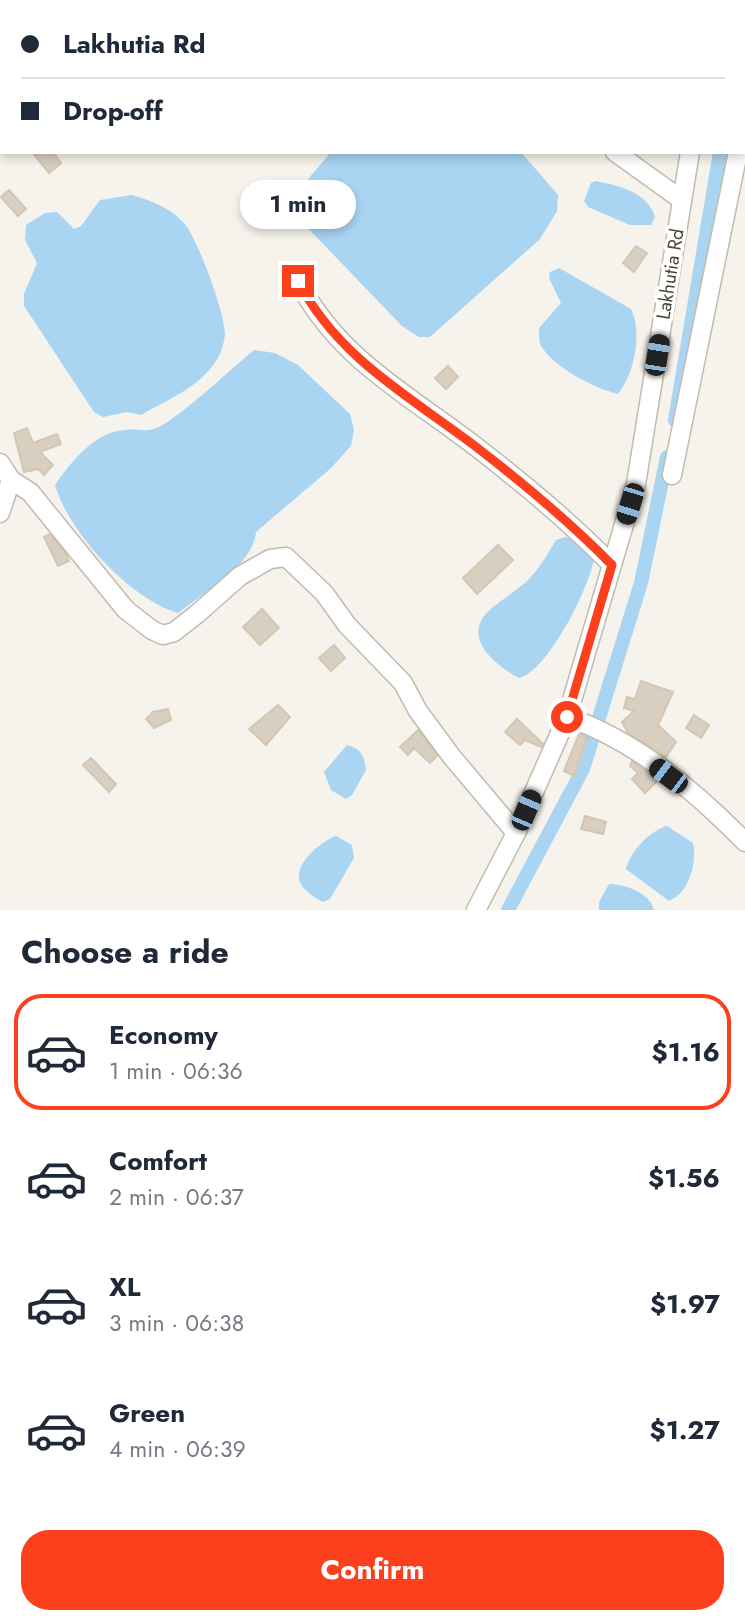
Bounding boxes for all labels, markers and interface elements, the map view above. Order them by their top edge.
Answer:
text: Lakhutia Rd [63,25,206,63]
text: Drop-off [63,92,163,130]
callout: 1 min [240,180,356,229]
text: 1 min [269,187,327,221]
street label: Lakhutia Rd [649,227,691,321]
route end [282,265,314,297]
car [644,333,671,377]
car [614,481,647,527]
route start [551,701,583,733]
car [645,755,692,797]
car [509,787,544,833]
text: Choose a ride [21,929,229,975]
text: Economy [109,1016,218,1054]
icon: car [25,1021,88,1084]
text: $1.16 [652,1033,720,1071]
text: 1 min · 06:36 [109,1054,243,1088]
text: Comfort [109,1142,207,1180]
icon: car [25,1147,88,1210]
text: $1.56 [648,1159,720,1197]
text: 2 min · 06:37 [109,1180,244,1214]
text: XL [109,1268,141,1306]
icon: car [25,1273,88,1336]
text: $1.97 [650,1285,720,1323]
text: 3 min · 06:38 [109,1306,244,1340]
text: Green [109,1394,185,1432]
icon: car [25,1399,88,1462]
text: $1.27 [649,1411,720,1449]
text: 4 min · 06:39 [109,1432,246,1466]
button: Confirm [21,1530,724,1610]

